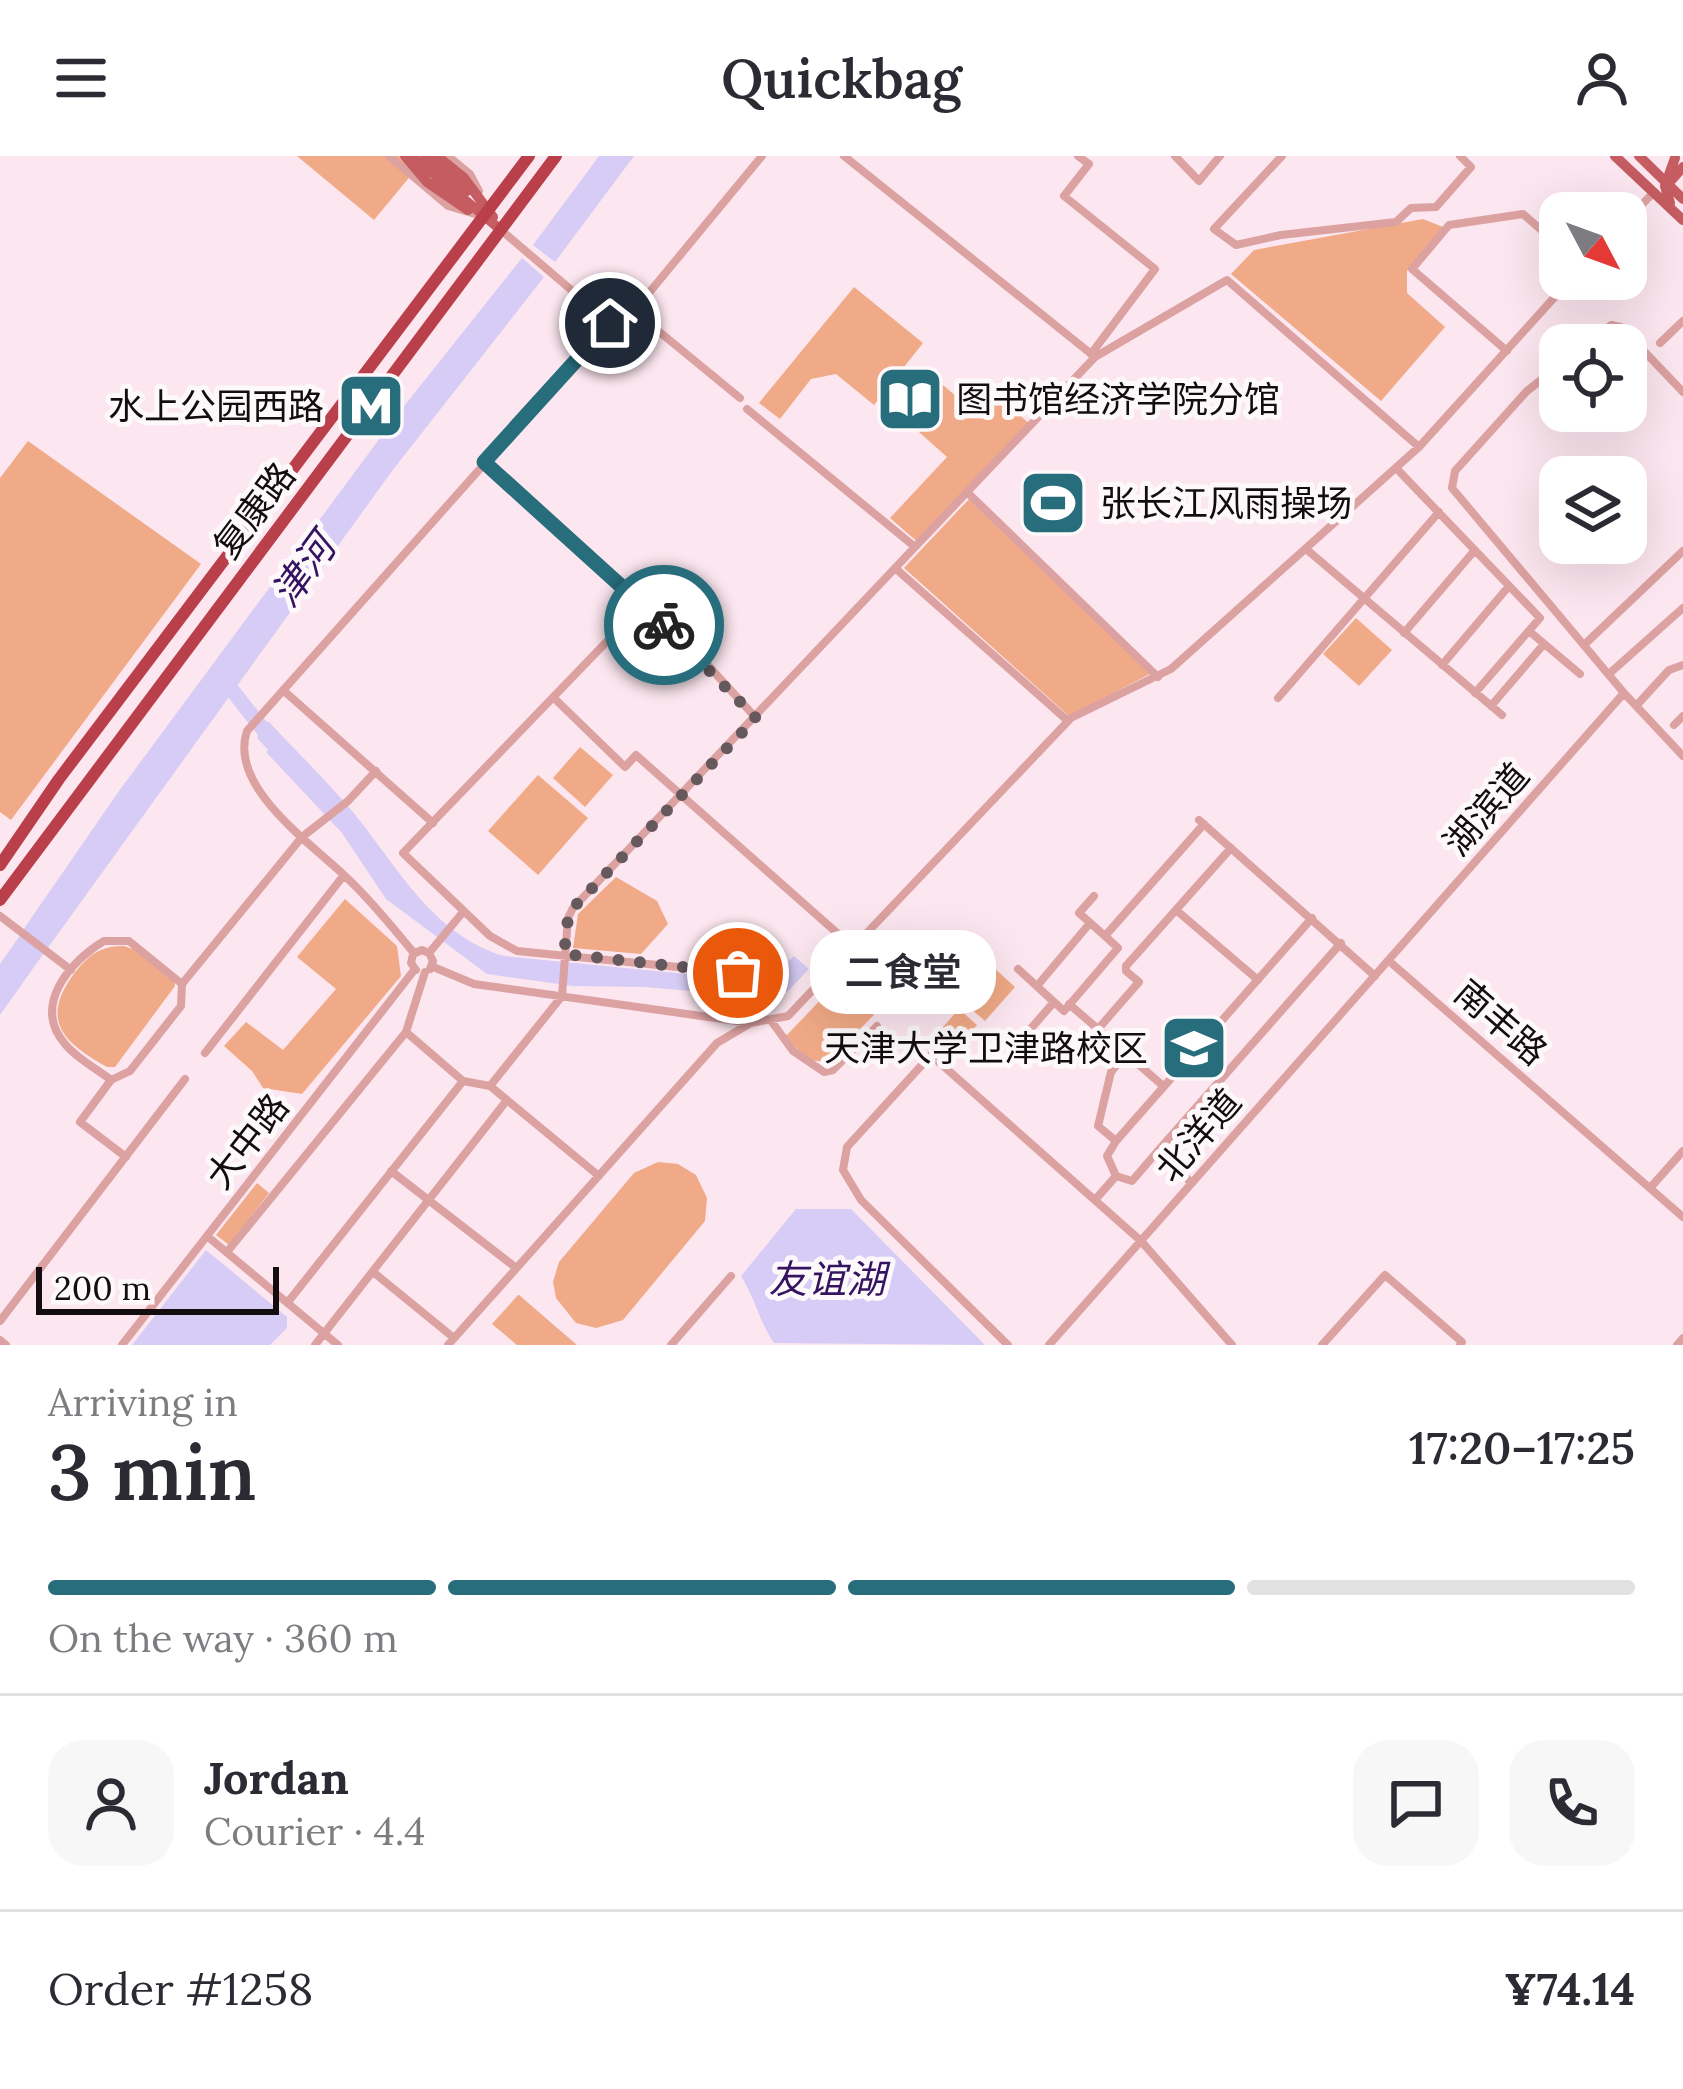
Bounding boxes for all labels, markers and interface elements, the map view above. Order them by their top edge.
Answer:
text: Quickbag [721,44,962,113]
icon: menu [48,45,114,111]
icon: person [1569,45,1635,111]
north arrow [1539,192,1647,300]
map controls [1539,192,1647,564]
pin [559,272,661,374]
icon: home [577,290,643,356]
button: locate [1539,324,1647,432]
library icon: 图书馆经济学院分馆 [875,364,945,434]
metro station icon: 水上公园西路 [336,371,406,441]
place label: 图书馆经济学院分馆 [956,376,1280,422]
place label: 水上公园西路 [108,383,324,429]
street label: 复康路 [203,453,305,567]
button: layers [1539,456,1647,564]
sports icon: 张长江风雨操场 [1018,468,1088,538]
place label: 张长江风雨操场 [1100,480,1352,526]
water label: 津河 [260,518,350,616]
courier [604,565,724,685]
icon: bike [631,592,697,658]
street label: 湖滨道 [1433,753,1539,865]
pin [687,922,789,1024]
callout: 二食堂 [810,931,996,1015]
icon: bag [705,940,771,1006]
text: 二食堂 [844,947,962,997]
street label: 南丰路 [1445,969,1557,1075]
school or university icon: 天津大学卫津路校区 [1159,1013,1229,1083]
place label: 天津大学卫津路校区 [824,1025,1148,1071]
street label: 北洋道 [1145,1079,1251,1191]
street label: 大中路 [196,1084,298,1198]
water label: 友谊湖 [768,1254,891,1304]
scale bar [36,1261,279,1314]
text: 200 m [54,1267,151,1309]
text: Arriving in [48,1377,238,1427]
text: 17:20–17:25 [1409,1419,1635,1476]
text: 3 min [48,1422,257,1521]
text: On the way · 360 m [48,1613,398,1663]
button: person [48,1740,174,1866]
button: chat [1353,1740,1479,1866]
button: phone [1509,1740,1635,1866]
text: Jordan [204,1749,349,1806]
text: Courier · 4.4 [204,1806,425,1856]
text: Order #1258 [48,1960,313,2017]
text: ¥74.14 [1504,1960,1635,2017]

